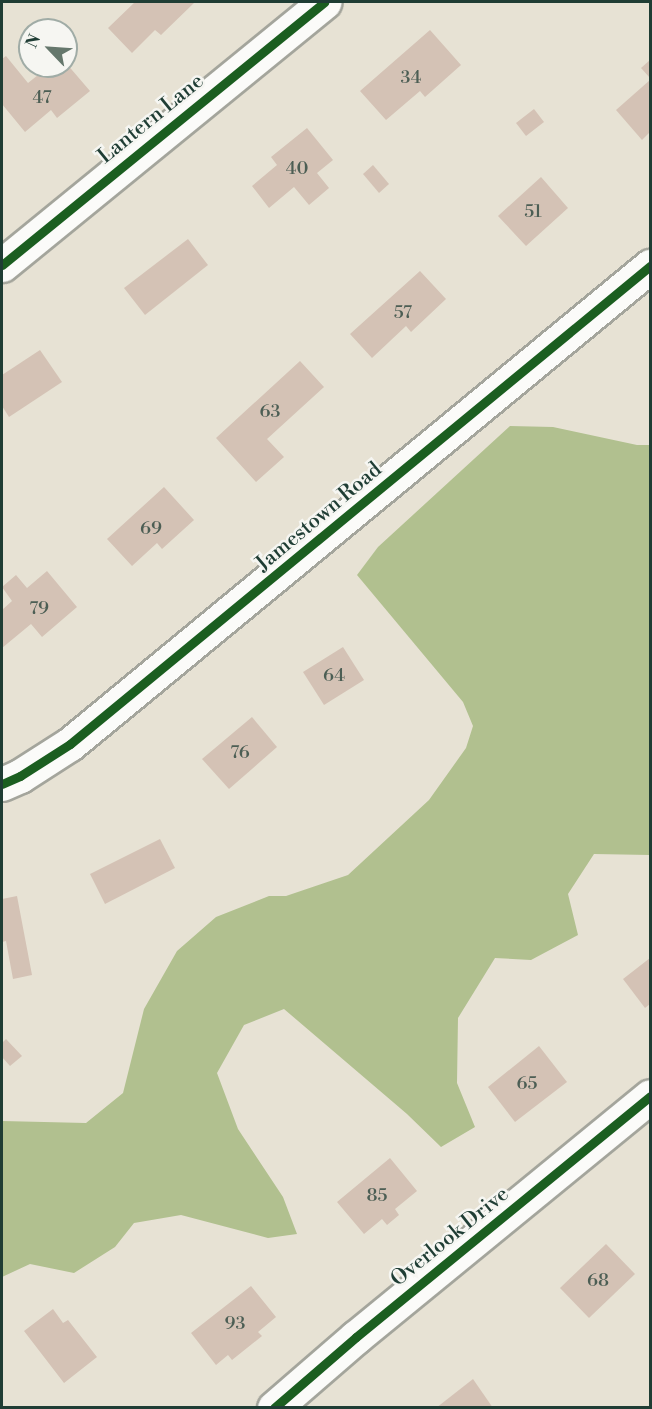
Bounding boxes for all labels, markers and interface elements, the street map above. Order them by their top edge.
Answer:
north arrow [18,18,78,78]
text: N [22,31,45,51]
house number: 34 [401,67,421,89]
street label: Lantern Lane [93,69,209,169]
house number: 47 [32,87,52,109]
house number: 40 [286,158,308,180]
house number: 51 [524,201,542,223]
house number: 57 [394,302,412,324]
house number: 63 [260,401,280,423]
street label: Jamestown Road [251,457,387,577]
house number: 69 [140,518,162,540]
house number: 79 [29,598,49,620]
house number: 64 [323,665,345,687]
house number: 76 [230,742,250,764]
house number: 65 [517,1073,537,1095]
street label: Overlook Drive [386,1182,514,1292]
house number: 85 [367,1185,387,1207]
house number: 68 [587,1270,609,1292]
house number: 93 [225,1313,245,1335]

